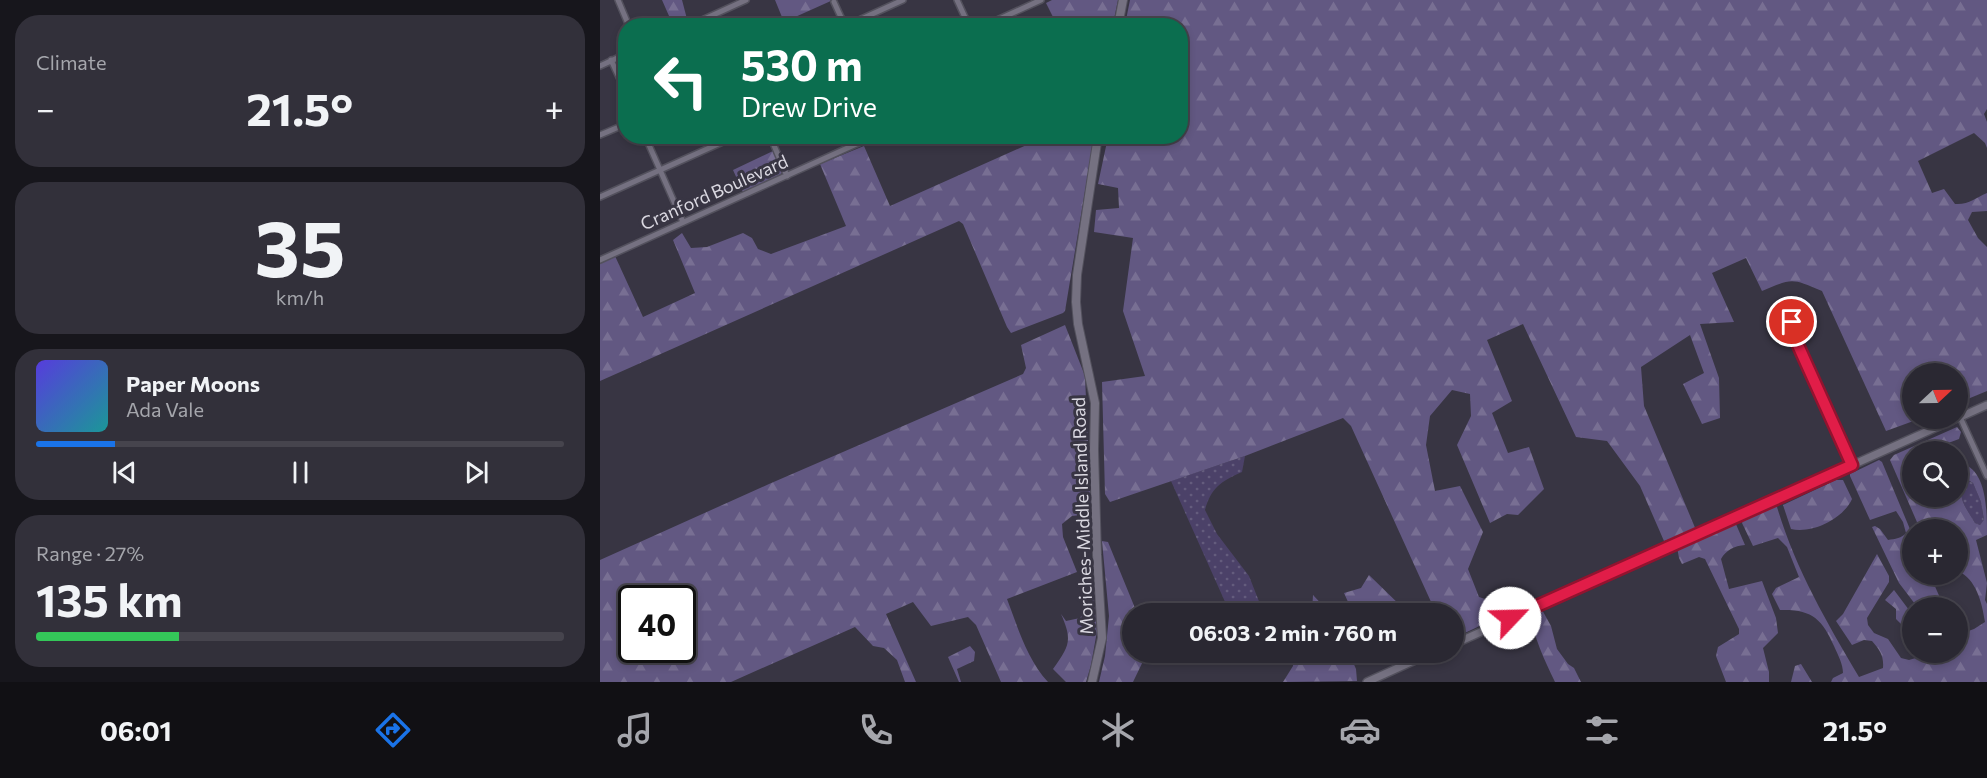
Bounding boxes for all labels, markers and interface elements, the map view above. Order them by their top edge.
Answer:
text: 530 m [741,38,863,90]
icon: left [642,42,720,120]
text: Climate [36,50,106,74]
text: 21.5° [246,80,353,135]
text: − [36,87,55,128]
text: + [545,87,564,128]
text: Drew Drive [741,90,877,123]
street label: Cranford Boulevard [637,150,791,234]
text: 35 [255,198,345,293]
text: km/h [276,285,324,309]
pin [1766,296,1817,347]
icon: arrive [1775,305,1808,338]
north arrow [1902,363,1968,429]
map controls [1902,363,1968,663]
text: Paper Moons [126,370,260,397]
text: Ada Vale [126,397,204,421]
street label: Moriches-Middle Island Road [1067,397,1097,635]
button: search [1902,441,1968,507]
icon: previous [108,456,141,489]
icon: pause [284,456,317,489]
icon: next [460,456,493,489]
button: + [1902,519,1968,585]
text: Range · 27% [36,541,144,565]
text: 135 km [36,571,183,626]
speed limit sign: 40 [618,585,696,663]
position arrow [1478,586,1542,650]
button: − [1902,597,1968,663]
text: 06:03 · 2 min · 760 m [1189,619,1397,646]
icon: directions [372,709,414,751]
icon: music [614,709,656,751]
icon: phone [855,709,897,751]
icon: climate [1097,709,1139,751]
icon: car [1339,709,1381,751]
icon: filters [1581,709,1623,751]
text: 06:01 [100,714,172,747]
text: 21.5° [1823,714,1887,747]

